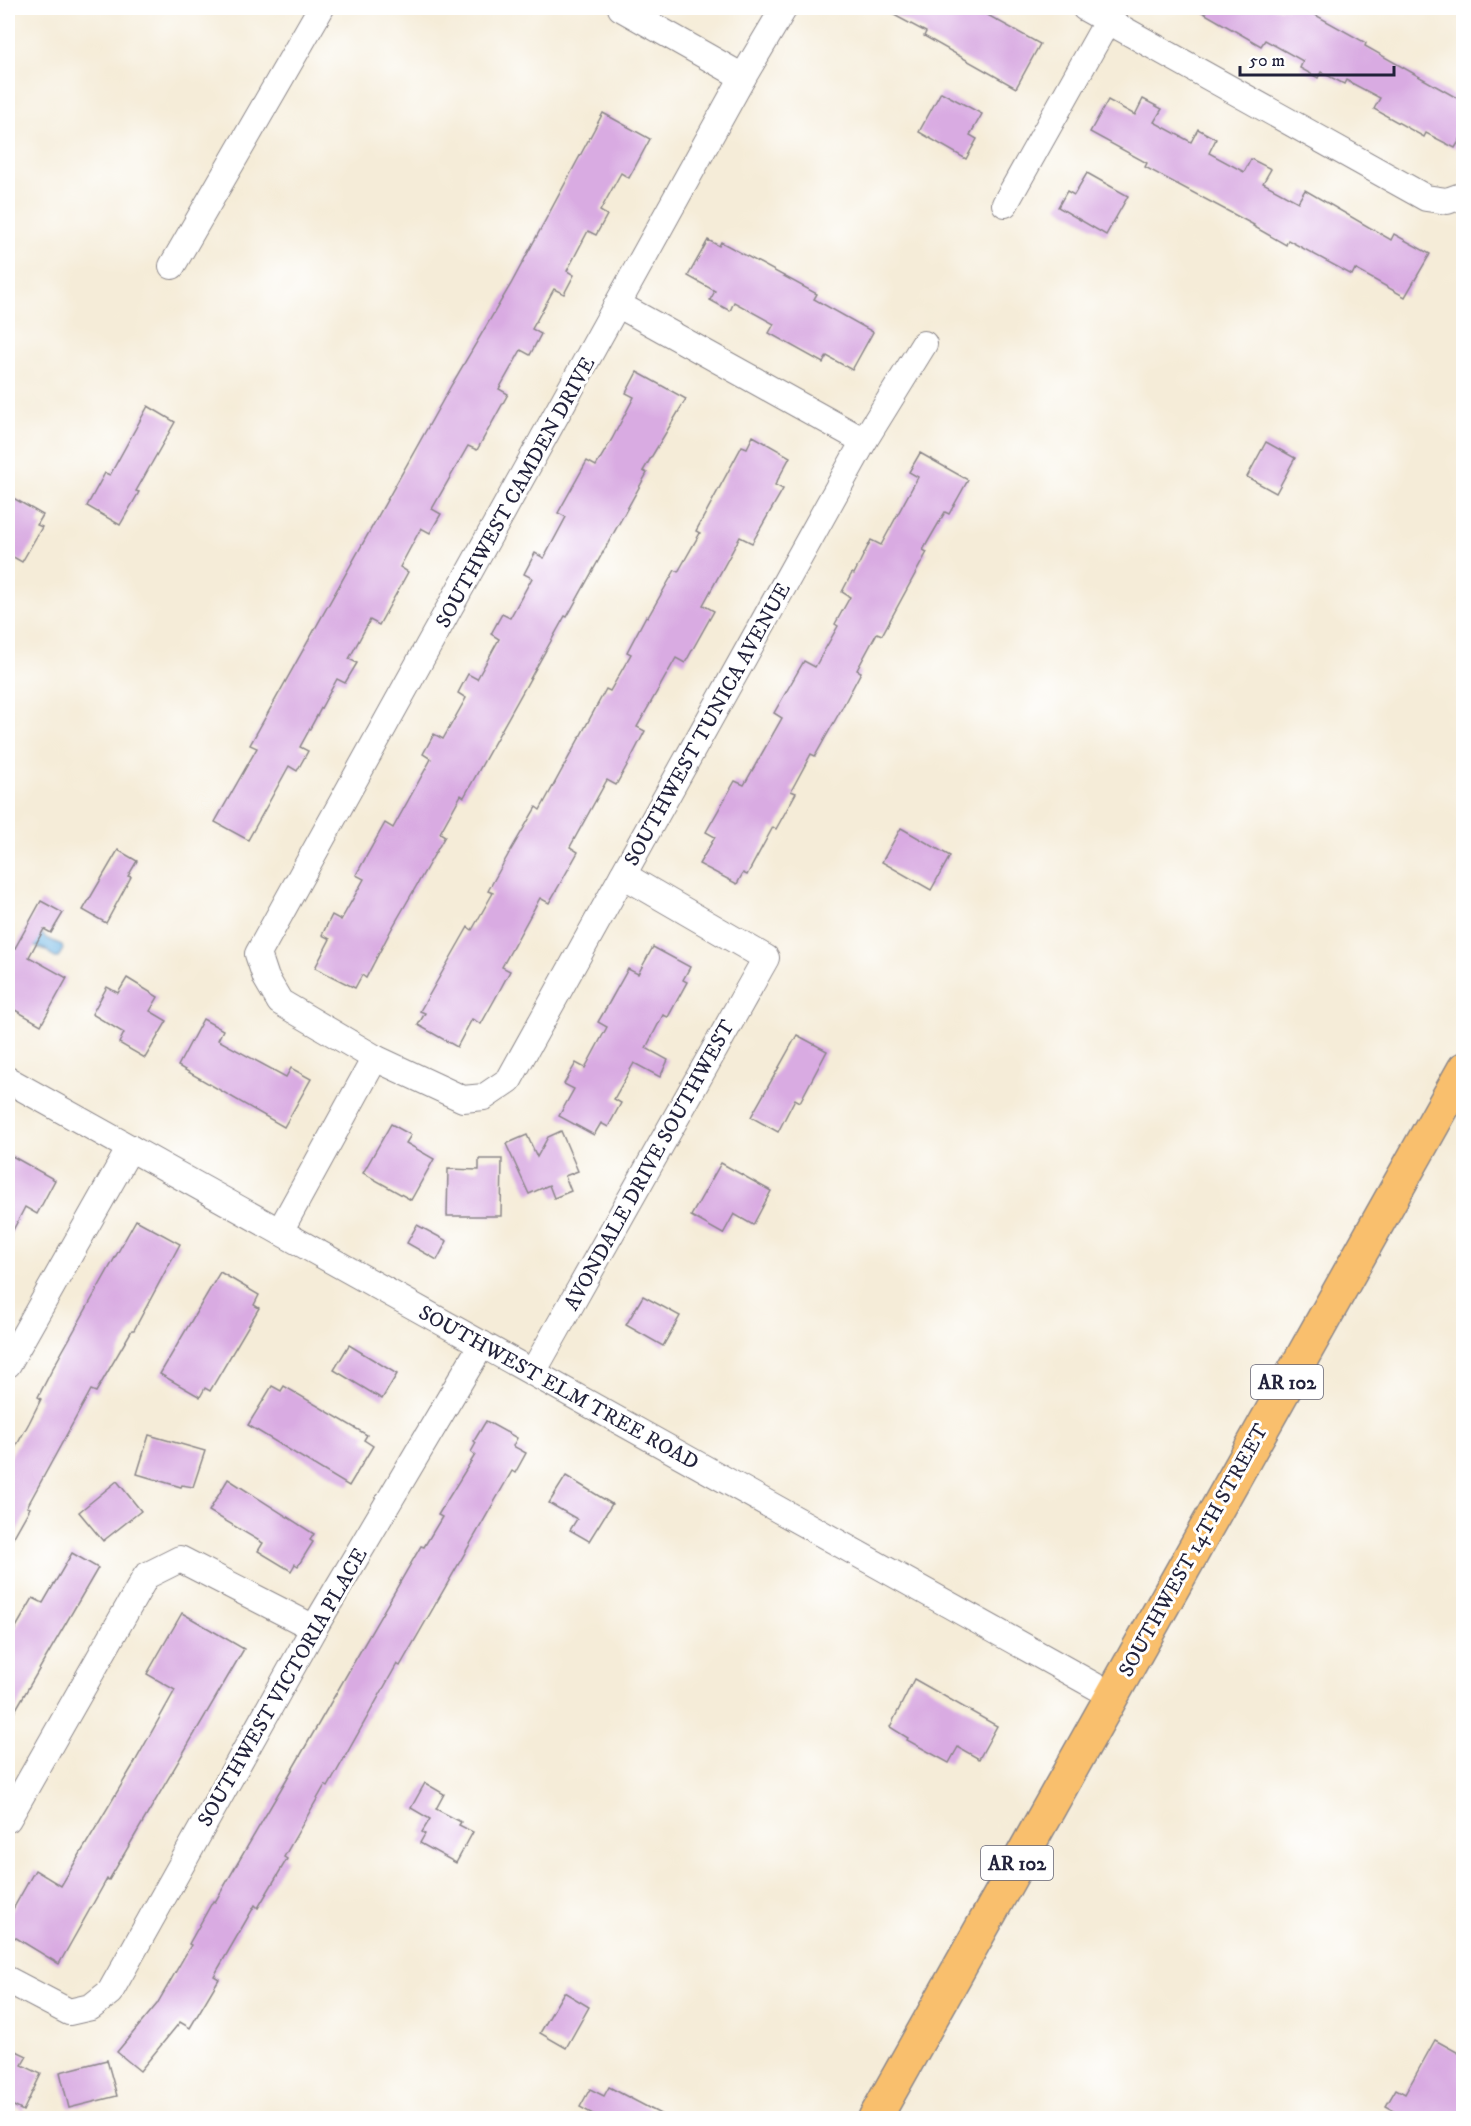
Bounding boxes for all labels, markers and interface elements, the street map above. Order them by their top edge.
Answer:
scale bar [1240,39,1394,77]
text: 50 m [1249,50,1285,72]
street label: SOUTHWEST CAMDEN DRIVE [430,352,601,633]
street label: SOUTHWEST TUNICA AVENUE [619,578,797,871]
street label: AVONDALE DRIVE SOUTHWEST [559,1016,741,1315]
street label: SOUTHWEST ELM TREE ROAD [414,1300,703,1476]
road number: AR 102 [1251,1365,1323,1399]
street label: SOUTHWEST 14TH STREET [1113,1419,1274,1682]
street label: SOUTHWEST VICTORIA PLACE [192,1543,374,1832]
road number: AR 102 [981,1846,1053,1880]

